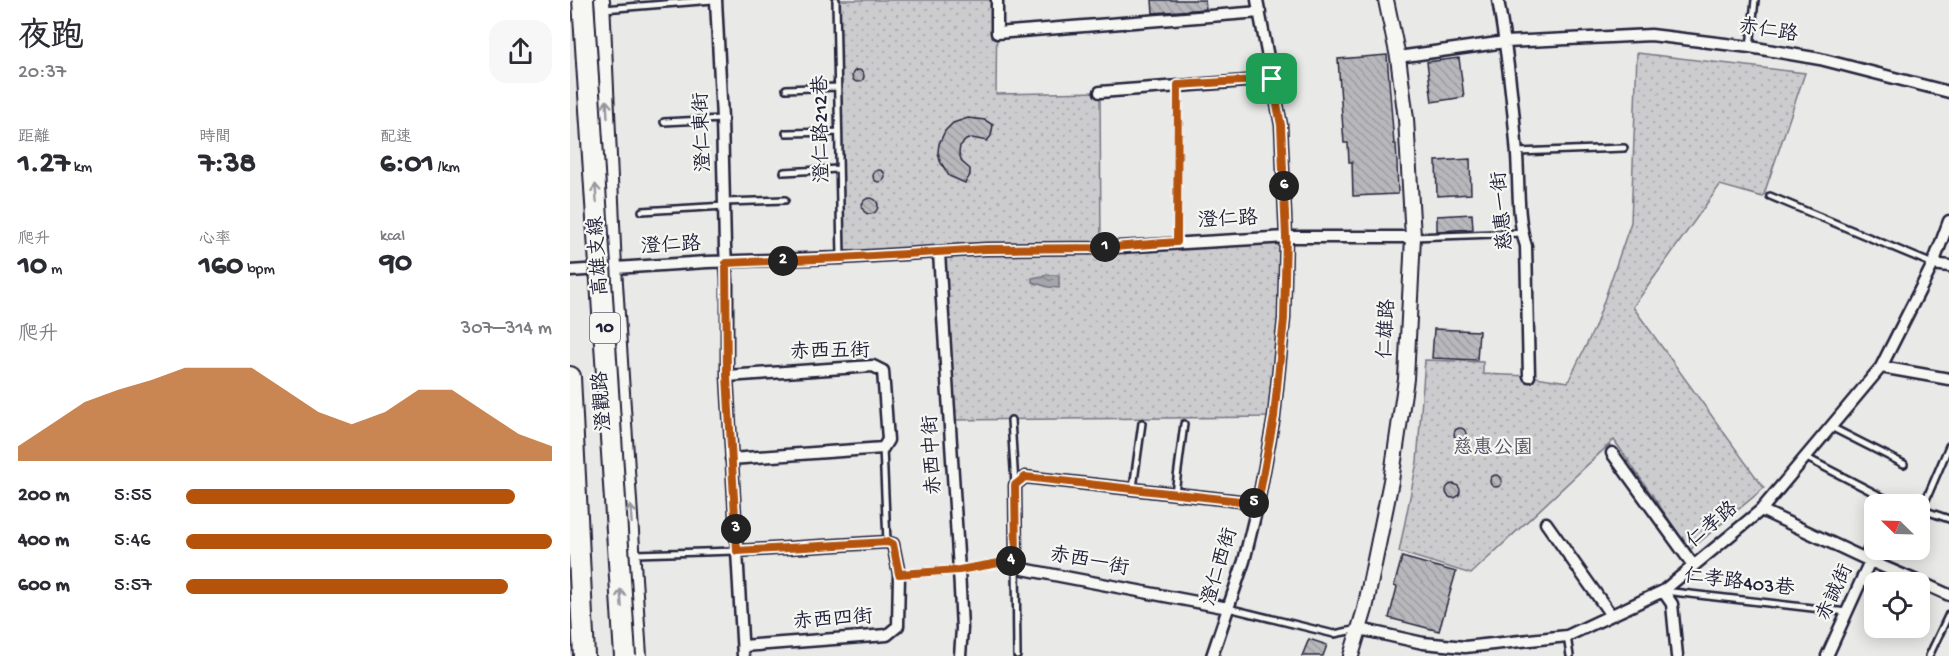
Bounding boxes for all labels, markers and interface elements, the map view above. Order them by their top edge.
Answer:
street label: 赤仁路 [1737,14,1801,48]
text: 夜跑 [18,20,84,58]
button: share [489,20,552,83]
pin [1246,53,1297,104]
text: 20:37 [18,62,66,85]
icon: arrive [1255,62,1288,95]
street label: 澄仁路212巷 [809,74,835,183]
street label: 澄仁東街 [689,92,717,172]
one-way arrow [601,100,612,120]
text: 距離 [18,129,50,148]
text: 時間 [199,129,231,148]
text: 配速 [380,129,412,148]
text: 1.27 [18,148,70,183]
text: 7:38 [199,148,256,183]
text: 6:01 [380,148,434,183]
text: km [70,159,92,178]
text: /km [434,159,460,178]
street label: 慈惠一街 [1487,170,1519,252]
pin: 6 [1269,171,1299,201]
text: 6 [1280,176,1288,195]
one-way arrow [591,184,602,204]
street label: 澄仁路 [1197,206,1260,234]
street label: 高雄支線 [584,215,614,297]
text: kcal [380,228,405,247]
text: 爬升 [18,231,50,250]
text: 心率 [199,231,231,250]
street label: 澄仁路 [640,232,703,260]
pin: 1 [1090,232,1120,262]
text: 1 [1102,237,1108,256]
pin: 2 [768,246,798,276]
text: 90 [380,247,412,282]
text: 10 [18,250,47,285]
text: 160 [199,250,243,285]
text: 2 [779,251,787,270]
text: m [47,261,62,280]
text: bpm [243,261,275,280]
street label: 仁雄路 [1373,297,1401,360]
road number: 10 [590,313,620,343]
text: 307–314 m [461,318,552,341]
text: 爬升 [18,324,58,347]
street label: 赤西五街 [790,339,870,365]
street label: 澄觀路 [588,369,618,432]
street label: 赤西中街 [918,414,948,496]
park label: 慈惠公園 [1453,436,1533,461]
text: 200 m [18,485,69,508]
text: 5:55 [114,485,152,508]
pin: 5 [1239,488,1269,518]
text: 5 [1250,493,1258,512]
north arrow [1864,494,1930,560]
map controls [1864,494,1930,638]
street label: 仁孝路 [1681,496,1744,554]
one-way arrow [625,504,636,524]
pin: 3 [721,514,751,544]
text: 3 [732,519,740,538]
street label: 澄仁西街 [1197,525,1244,609]
text: 400 m [18,530,69,553]
text: 5:46 [114,530,150,553]
street label: 赤西一街 [1048,542,1131,582]
pin: 4 [996,546,1026,576]
text: 4 [1007,551,1015,570]
street label: 赤誠街 [1811,560,1859,625]
street label: 仁孝路403巷 [1682,564,1797,602]
button: locate [1864,572,1930,638]
text: 600 m [18,575,70,598]
text: 5:57 [114,575,152,598]
one-way arrow [615,588,626,608]
street label: 赤西四街 [792,605,874,635]

